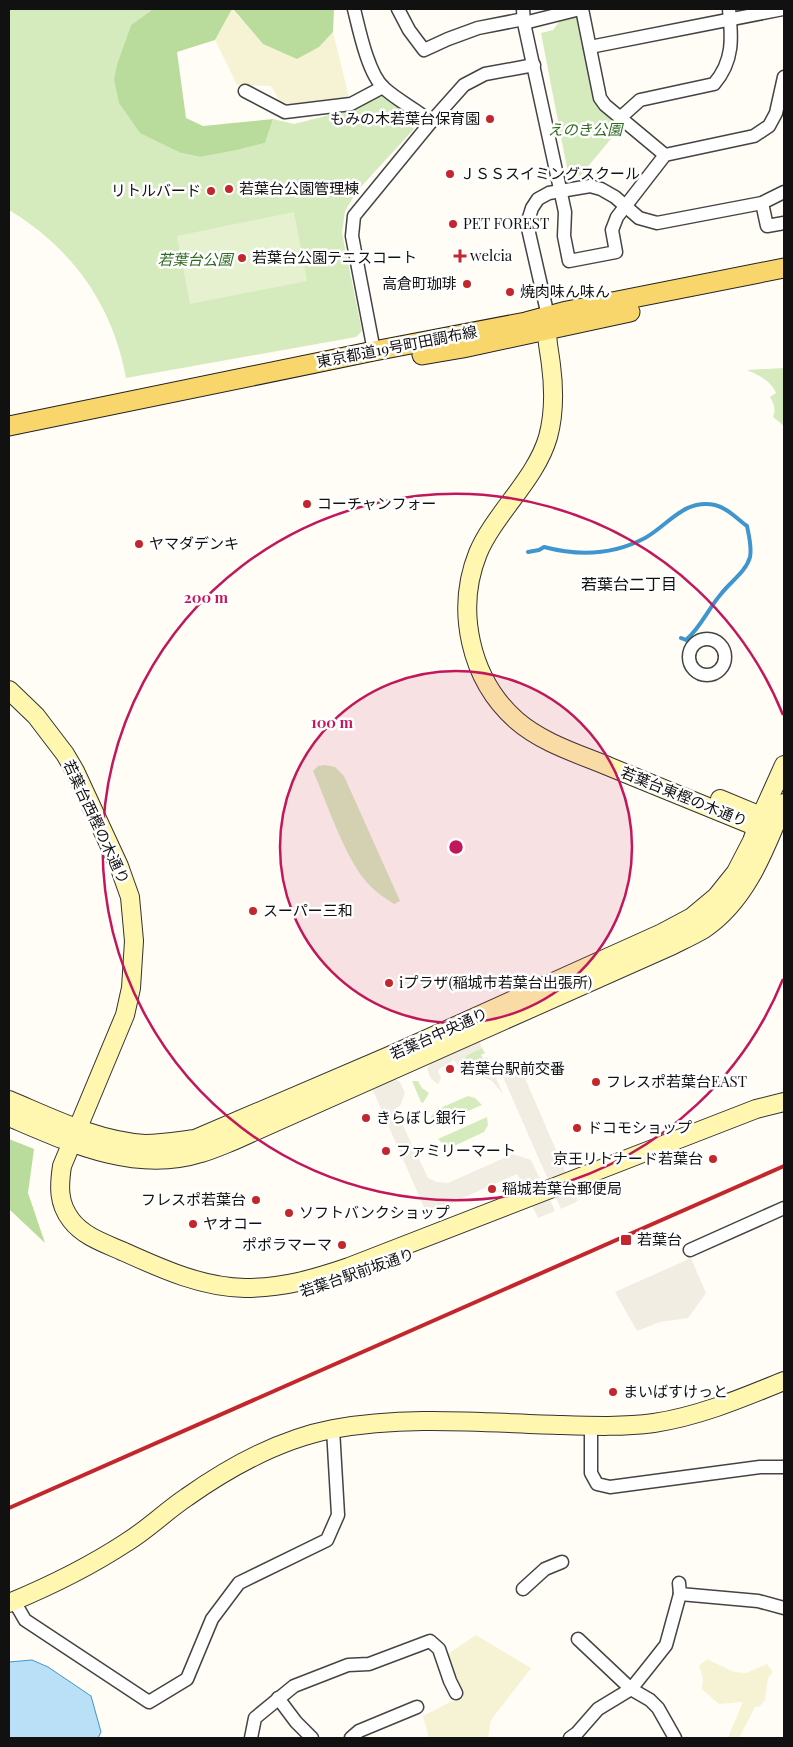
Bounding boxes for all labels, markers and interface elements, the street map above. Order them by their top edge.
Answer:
place label: もみの木若葉台保育園 [330,108,480,128]
marker: もみの木若葉台保育園 [484,113,496,125]
park label: えのき公園 [548,119,624,139]
place label: ＪＳＳスイミングスクール [460,163,640,183]
marker: ＪＳＳスイミングスクール [444,168,456,180]
place label: 若葉台公園管理棟 [239,178,359,198]
place label: リトルバード [111,180,201,200]
marker: 若葉台公園管理棟 [223,183,235,195]
marker: リトルバード [205,185,217,197]
place label: PET FOREST [463,213,549,233]
marker: PET FOREST [447,218,459,230]
place label: welcia [470,245,513,265]
place label: 若葉台公園テニスコート [252,247,417,267]
park label: 若葉台公園 [157,249,234,269]
marker: welcia [454,250,466,262]
marker: 若葉台公園テニスコート [236,252,248,264]
place label: 高倉町珈琲 [382,273,457,293]
marker: 高倉町珈琲 [461,278,473,290]
place label: 焼肉味ん味ん [520,281,610,301]
marker: 焼肉味ん味ん [504,286,516,298]
street label: 東京都道19号町田調布線 [315,321,479,371]
place label: コーチャンフォー [317,493,436,513]
marker: コーチャンフォー [301,498,313,510]
place label: ヤマダデンキ [149,533,239,553]
marker: ヤマダデンキ [133,538,145,550]
district label: 若葉台二丁目 [581,573,677,594]
text: 200 m [184,587,229,607]
text: 100 m [311,712,354,732]
street label: 若葉台西樫の木通り [59,756,134,887]
street label: 若葉台東樫の木通り [618,762,751,831]
centre of rings [447,838,465,856]
place label: スーパー三和 [263,900,353,920]
marker: スーパー三和 [247,905,259,917]
place label: iプラザ(稲城市若葉台出張所) [399,972,592,992]
marker: iプラザ(稲城市若葉台出張所) [383,977,395,989]
street label: 若葉台中央通り [387,1003,491,1064]
place label: 若葉台駅前交番 [460,1058,565,1078]
marker: 若葉台駅前交番 [444,1063,456,1075]
place label: フレスポ若葉台EAST [606,1071,747,1091]
marker: フレスポ若葉台EAST [590,1076,602,1088]
place label: きらぼし銀行 [376,1107,466,1127]
marker: きらぼし銀行 [360,1112,372,1124]
place label: ドコモショップ [587,1117,692,1137]
marker: ドコモショップ [571,1122,583,1134]
place label: ファミリーマート [396,1140,516,1160]
marker: ファミリーマート [380,1145,392,1157]
place label: 京王リトナード若葉台 [553,1148,703,1168]
marker: 京王リトナード若葉台 [707,1153,719,1165]
place label: 稲城若葉台郵便局 [502,1178,622,1198]
marker: 稲城若葉台郵便局 [486,1183,498,1195]
place label: フレスポ若葉台 [141,1189,246,1209]
marker: フレスポ若葉台 [250,1194,262,1206]
place label: ソフトバンクショップ [299,1202,450,1222]
marker: ソフトバンクショップ [283,1207,295,1219]
place label: ヤオコー [203,1213,263,1233]
marker: ヤオコー [187,1218,199,1230]
place label: 若葉台 [637,1229,682,1249]
marker: 若葉台 [619,1233,633,1247]
place label: ポポラマーマ [242,1234,332,1254]
marker: ポポラマーマ [336,1239,348,1251]
street label: 若葉台駅前坂通り [297,1243,417,1301]
place label: まいばすけっと [623,1381,728,1401]
marker: まいばすけっと [607,1386,619,1398]

